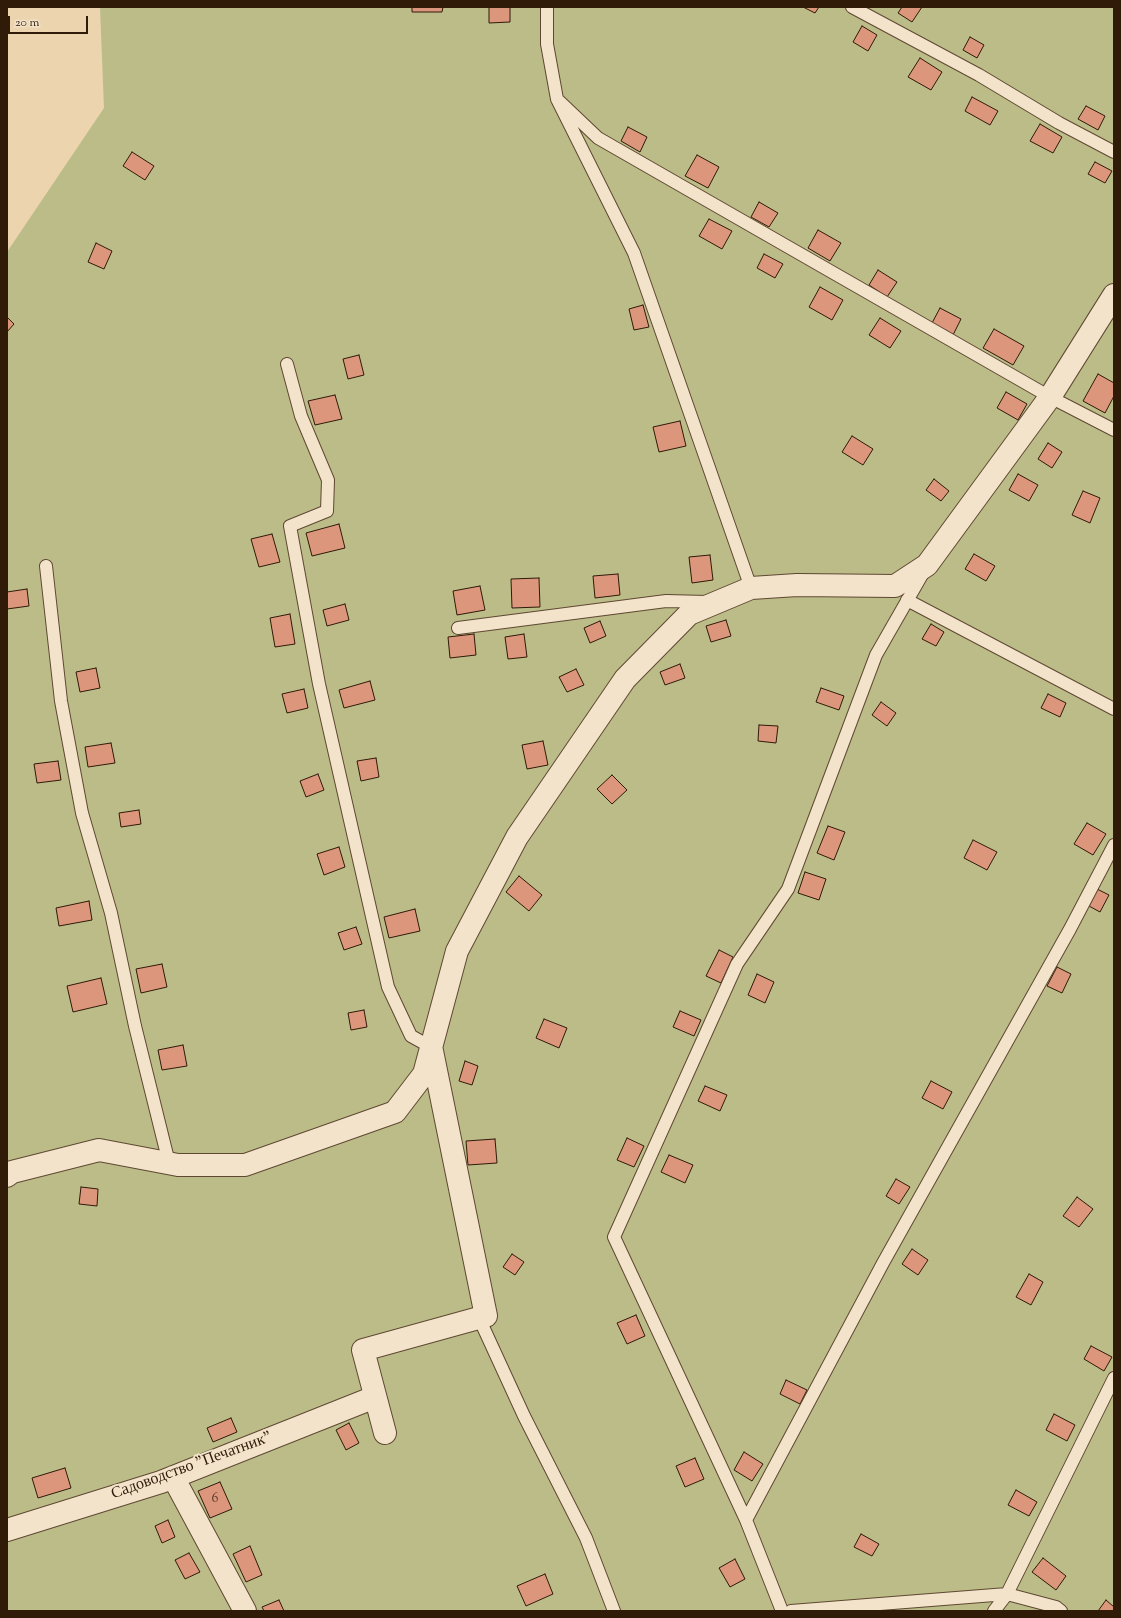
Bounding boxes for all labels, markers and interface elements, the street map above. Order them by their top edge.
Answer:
scale bar [10,8,90,34]
text: 20 m [15,14,39,32]
street label: Садоводство "Печатник" [109,1429,275,1505]
house number: 6 [212,1492,218,1508]

